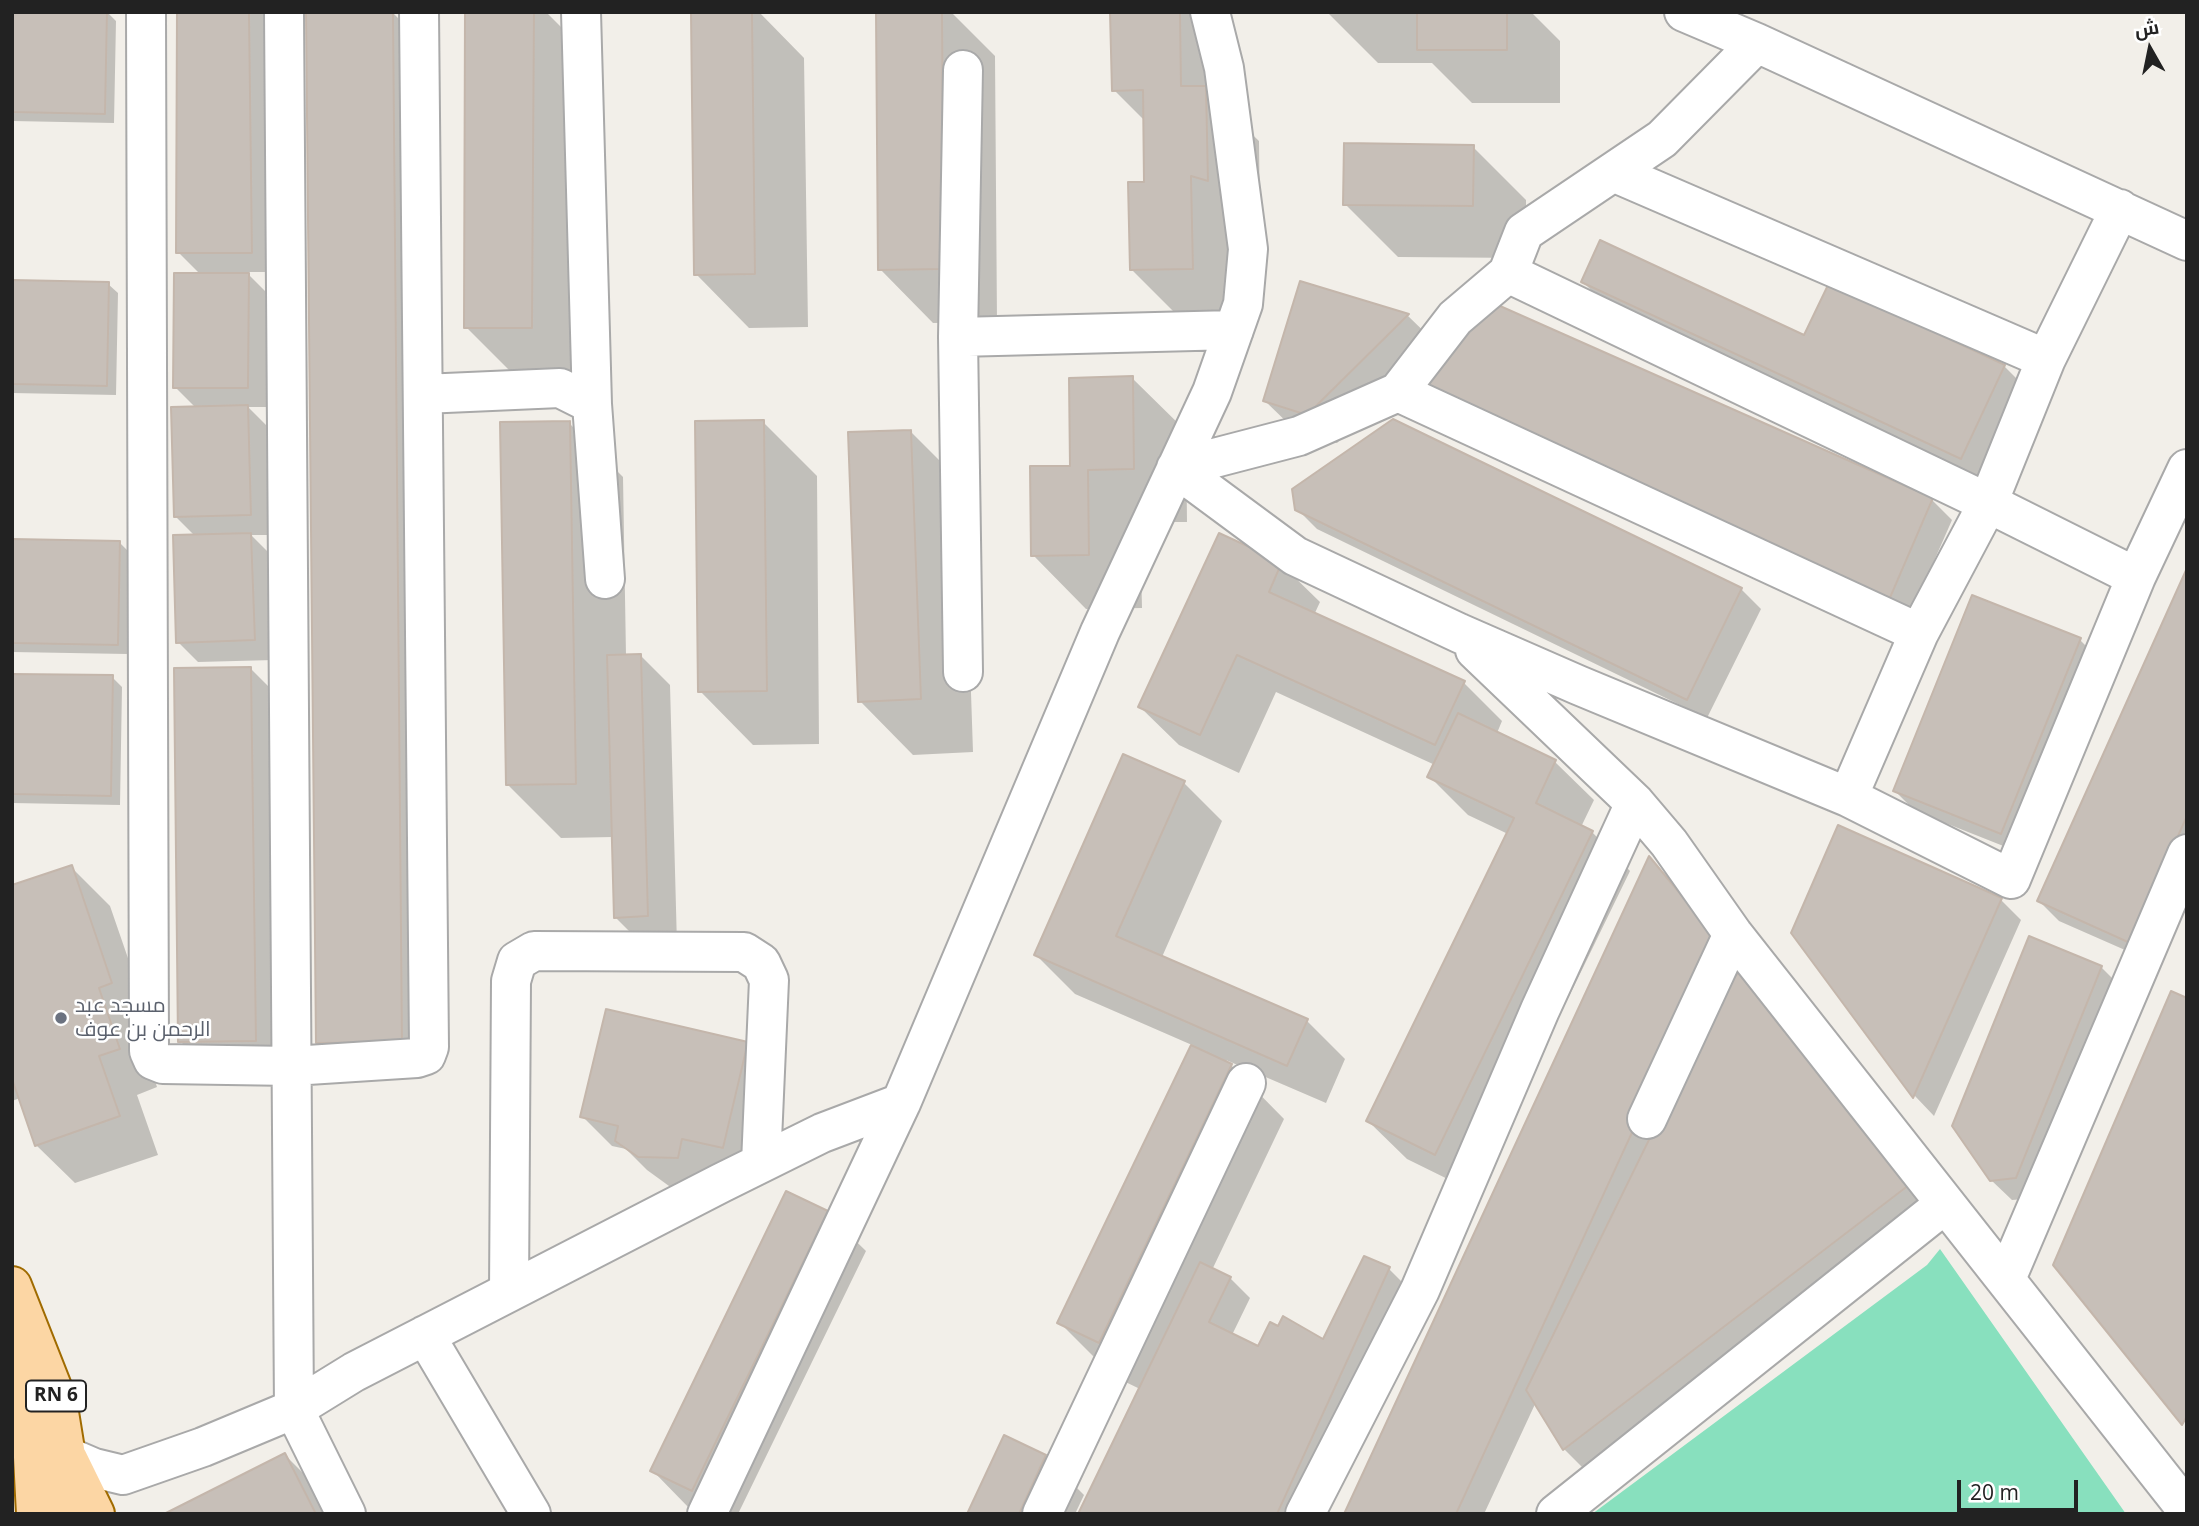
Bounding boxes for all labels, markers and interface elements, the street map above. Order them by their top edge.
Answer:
north arrow [2115,14,2185,84]
text: ش [2133,14,2161,43]
place label: مسجد عبد الرحمن بن عوف [75,993,211,1043]
marker: مسجد عبد الرحمن بن عوف [53,1010,69,1026]
road number: RN 6 [26,1380,86,1412]
scale bar [1961,1466,2082,1510]
text: 20 m [1970,1478,2019,1506]

